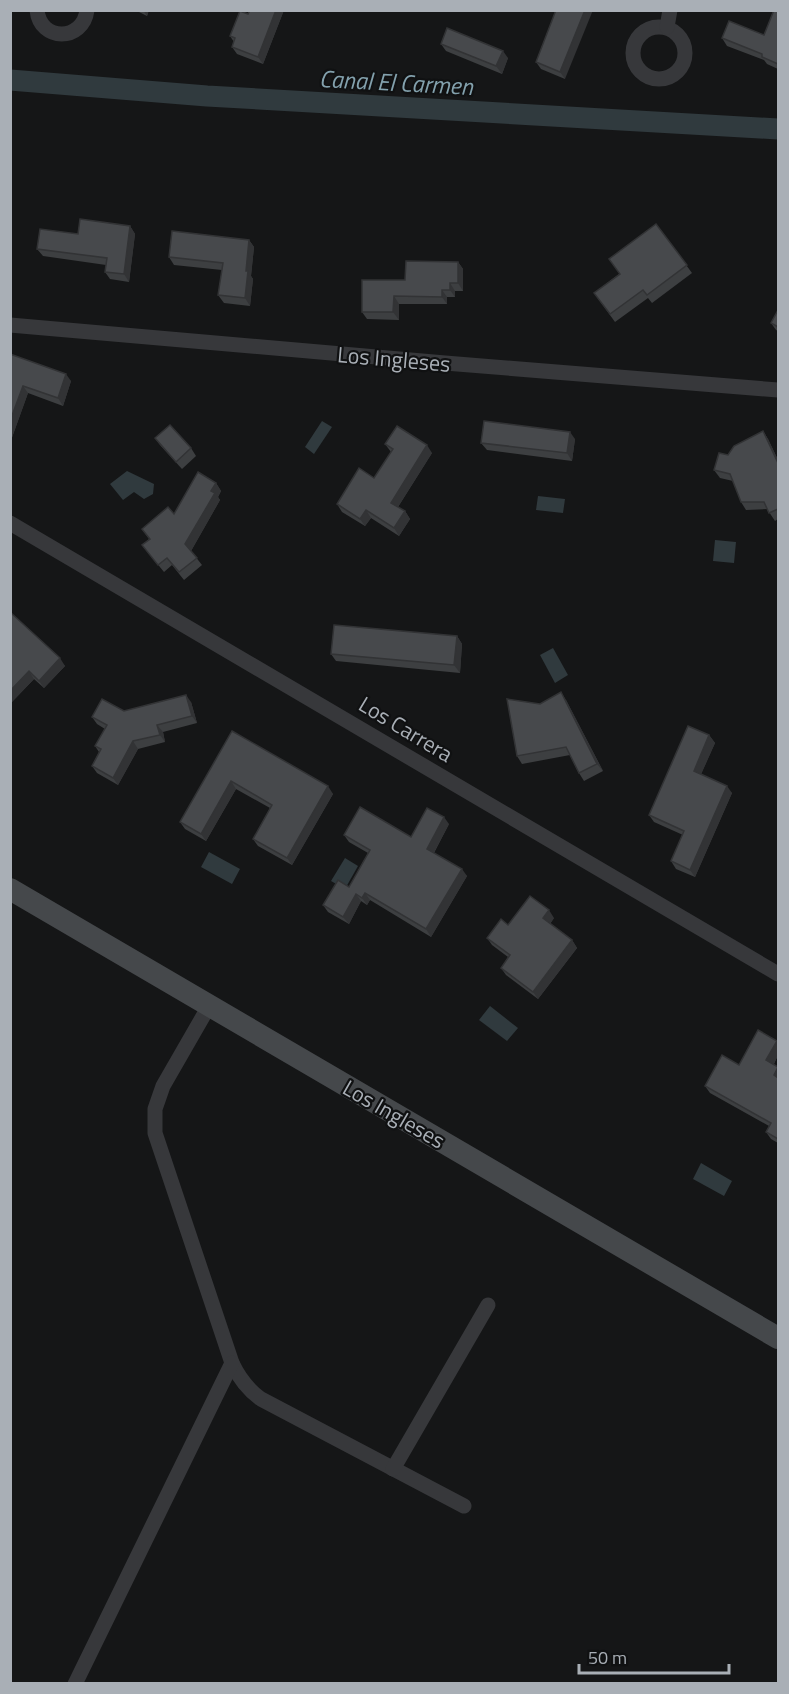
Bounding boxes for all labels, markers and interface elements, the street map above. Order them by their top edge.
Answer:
water label: Canal El Carmen [318,60,475,104]
street label: Los Ingleses [336,337,452,381]
street label: Los Carrera [352,687,460,771]
street label: Los Ingleses [336,1071,452,1157]
scale bar [579,1637,729,1675]
text: 50 m [588,1644,627,1671]

